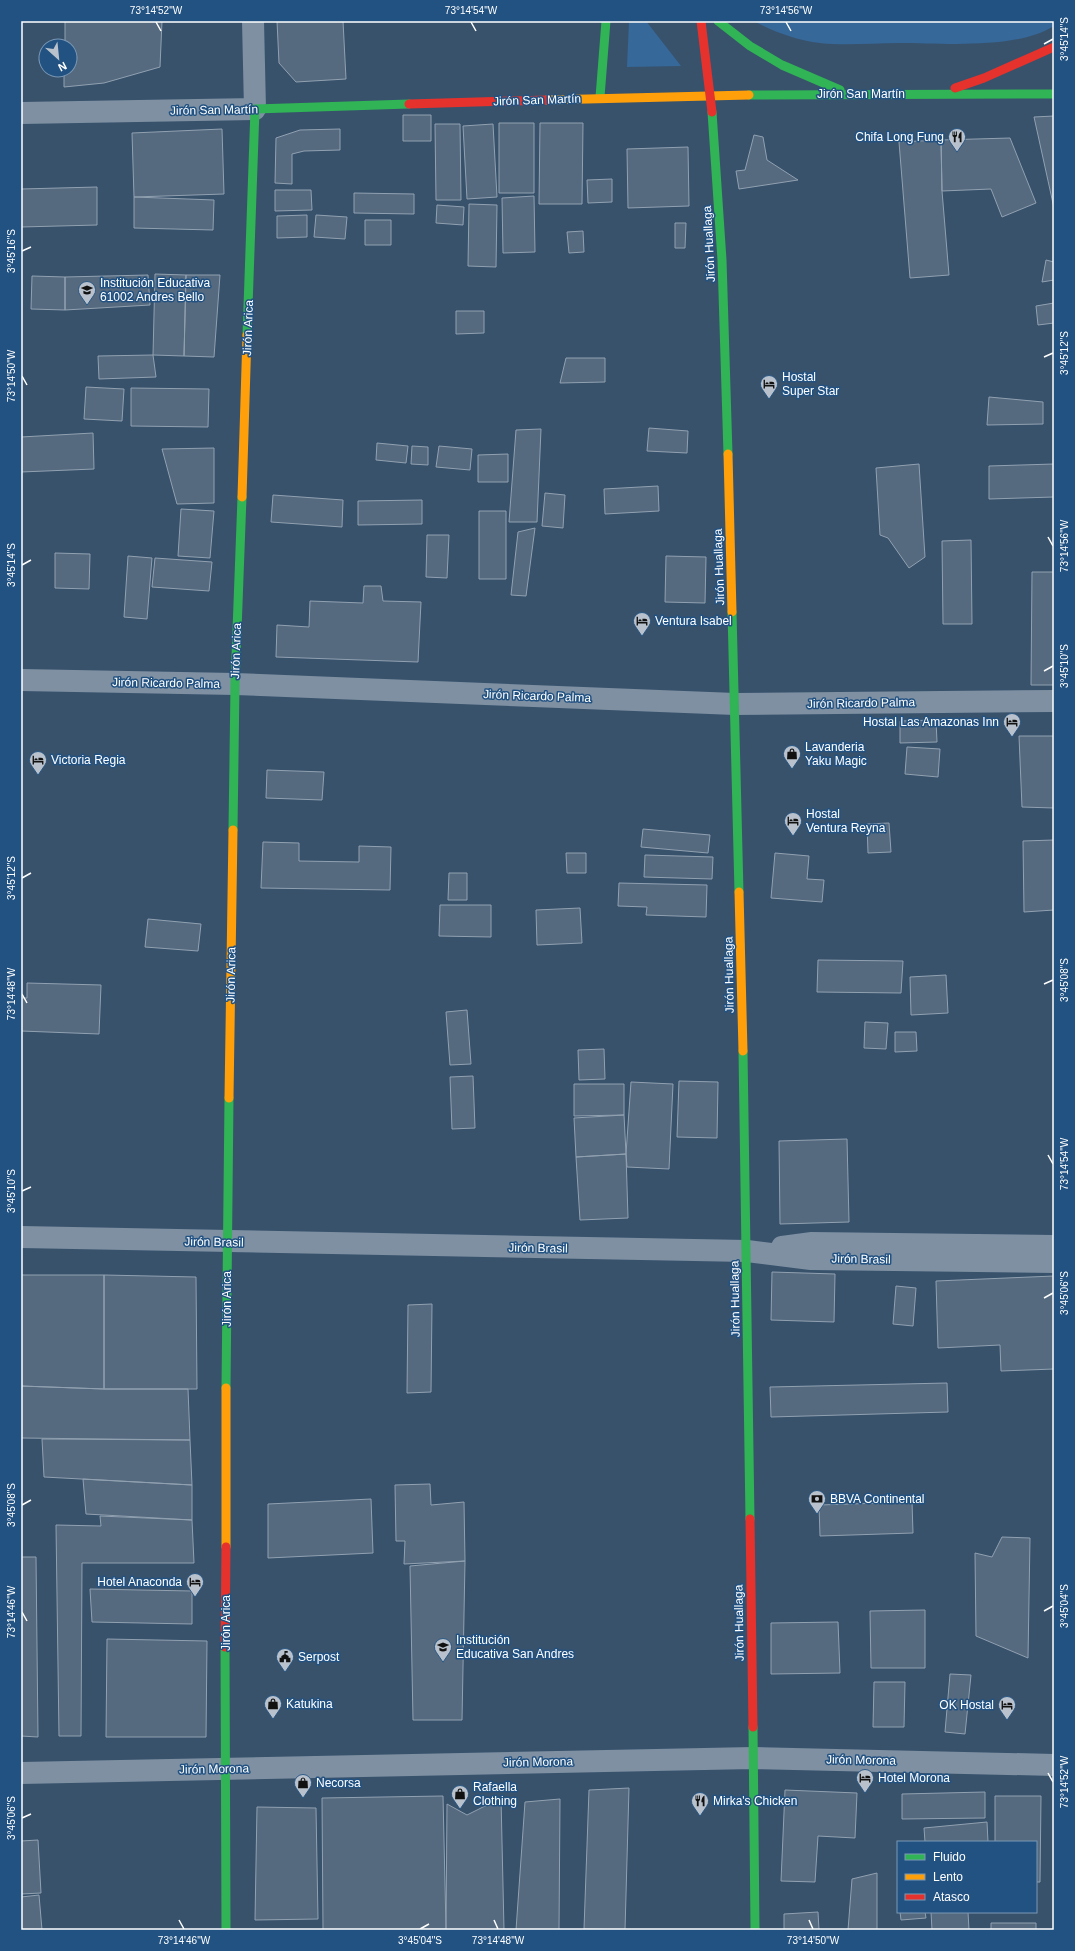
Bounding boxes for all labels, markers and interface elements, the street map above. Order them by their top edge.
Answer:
text: 73°14'52"W [130,5,183,16]
text: 73°14'54"W [445,5,498,16]
text: 73°14'56"W [760,5,813,16]
text: 3°45'14"S [1059,17,1070,61]
north arrow [38,38,78,78]
text: N [56,60,69,74]
street label: Jirón San Martín [817,87,905,101]
street label: Jirón San Martín [493,91,581,109]
street label: Jirón San Martín [170,102,258,118]
restaurant icon: Chifa Long Fung [947,127,967,152]
place label: Chifa Long Fung [855,130,944,144]
street label: Jirón Huallaga [700,205,718,283]
text: 3°45'16"S [6,229,17,273]
place label: Institución Educativa 61002 Andres Bello [100,276,210,304]
school or university icon: Institución Educativa 61002 Andres Bello [77,280,97,305]
street label: Jirón Arica [240,299,256,356]
text: 3°45'12"S [1059,331,1070,375]
text: 73°14'50"W [6,349,17,402]
place label: Hostal Super Star [782,370,839,398]
hotel icon: Hostal Super Star [759,374,779,399]
text: 73°14'56"W [1059,519,1070,572]
street label: Jirón Huallaga [711,528,727,606]
text: 3°45'14"S [6,543,17,587]
hotel icon: Ventura Isabel [632,611,652,636]
place label: Ventura Isabel [655,614,732,628]
street label: Jirón Arica [228,622,244,679]
text: 3°45'10"S [1059,644,1070,688]
street label: Jirón Ricardo Palma [112,675,220,691]
street label: Jirón Ricardo Palma [483,687,592,705]
street label: Jirón Ricardo Palma [807,695,915,711]
hotel icon: Hostal Las Amazonas Inn [1002,712,1022,737]
place label: Hostal Las Amazonas Inn [863,715,999,729]
place label: Lavanderia Yaku Magic [805,740,867,768]
shop icon: Lavanderia Yaku Magic [782,744,802,769]
hotel icon: Victoria Regia [28,750,48,775]
place label: Victoria Regia [51,753,126,767]
place label: Hostal Ventura Reyna [806,807,886,835]
hotel icon: Hostal Ventura Reyna [783,811,803,836]
text: 3°45'12"S [6,856,17,900]
street label: Jirón Huallaga [721,936,737,1013]
street label: Jirón Arica [224,947,238,1003]
text: 3°45'08"S [1059,958,1070,1002]
text: 73°14'48"W [6,967,17,1020]
text: 73°14'54"W [1059,1137,1070,1190]
text: 3°45'10"S [6,1169,17,1213]
street label: Jirón Brasil [184,1234,244,1250]
street label: Jirón Brasil [508,1240,568,1256]
street label: Jirón Brasil [831,1251,891,1267]
street label: Jirón Huallaga [727,1260,743,1337]
street label: Jirón Arica [220,1271,234,1327]
text: 3°45'06"S [1059,1271,1070,1315]
text: 3°45'08"S [6,1483,17,1527]
bank icon: BBVA Continental [807,1489,827,1514]
place label: BBVA Continental [830,1492,925,1506]
hotel icon: Hotel Anaconda [185,1572,205,1597]
place label: Hotel Anaconda [97,1575,182,1589]
street label: Jirón Huallaga [731,1584,747,1661]
text: 3°45'04"S [1059,1584,1070,1628]
text: 73°14'46"W [6,1585,17,1638]
street label: Jirón Arica [219,1595,233,1651]
place label: Institución Educativa San Andres [456,1633,574,1661]
school or university icon: Institución Educativa San Andres [433,1637,453,1662]
public building icon: Serpost [275,1647,295,1672]
place label: Serpost [298,1650,340,1664]
shop icon: Katukina [263,1694,283,1719]
hotel icon: OK Hostal [997,1695,1017,1720]
place label: Katukina [286,1697,333,1711]
place label: OK Hostal [939,1698,994,1712]
street label: Jirón Morona [826,1752,896,1768]
street label: Jirón Morona [503,1754,573,1770]
text: 73°14'52"W [1059,1755,1070,1808]
street label: Jirón Morona [179,1761,249,1777]
hotel icon: Hotel Morona [855,1768,875,1793]
place label: Hotel Morona [878,1771,950,1785]
shop icon: Necorsa [293,1773,313,1798]
place label: Necorsa [316,1776,361,1790]
place label: Rafaella Clothing [473,1780,517,1808]
shop icon: Rafaella Clothing [450,1784,470,1809]
restaurant icon: Mirka's Chicken [690,1791,710,1816]
place label: Mirka's Chicken [713,1794,797,1808]
text: 3°45'06"S [6,1796,17,1840]
legend [897,1841,1037,1913]
text: Fluido [933,1850,966,1864]
text: Lento [933,1870,963,1884]
text: Atasco [933,1890,970,1904]
text: 73°14'46"W [158,1935,211,1946]
text: 3°45'04"S [398,1935,442,1946]
text: 73°14'48"W [472,1935,525,1946]
text: 73°14'50"W [787,1935,840,1946]

